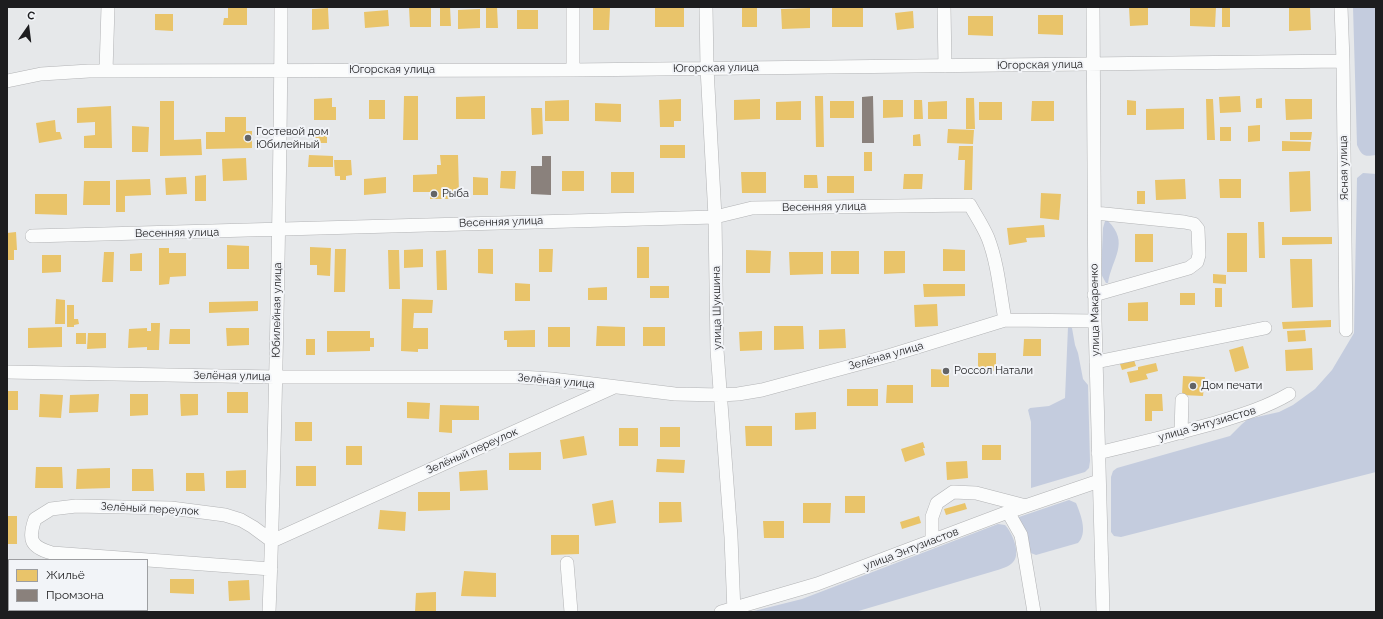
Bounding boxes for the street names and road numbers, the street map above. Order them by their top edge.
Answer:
street label: Югорская улица [997,58,1083,72]
street label: Югорская улица [673,61,759,75]
street label: Югорская улица [349,63,435,77]
street label: Ясная улица [1337,135,1351,201]
street label: Весенняя улица [782,200,866,214]
street label: Весенняя улица [459,214,543,230]
street label: Весенняя улица [135,226,219,240]
street label: Юбилейная улица [270,262,284,358]
street label: улица Макаренко [1088,263,1102,357]
street label: улица Шукшина [710,266,724,350]
street label: Зелёная улица [847,339,925,373]
street label: Зелёная улица [193,369,271,383]
street label: Зелёная улица [517,371,595,391]
street label: улица Энтузиастов [1157,404,1257,444]
street label: Зелёный переулок [424,425,520,477]
street label: Зелёный переулок [100,500,200,518]
street label: улица Энтузиастов [862,525,960,573]

